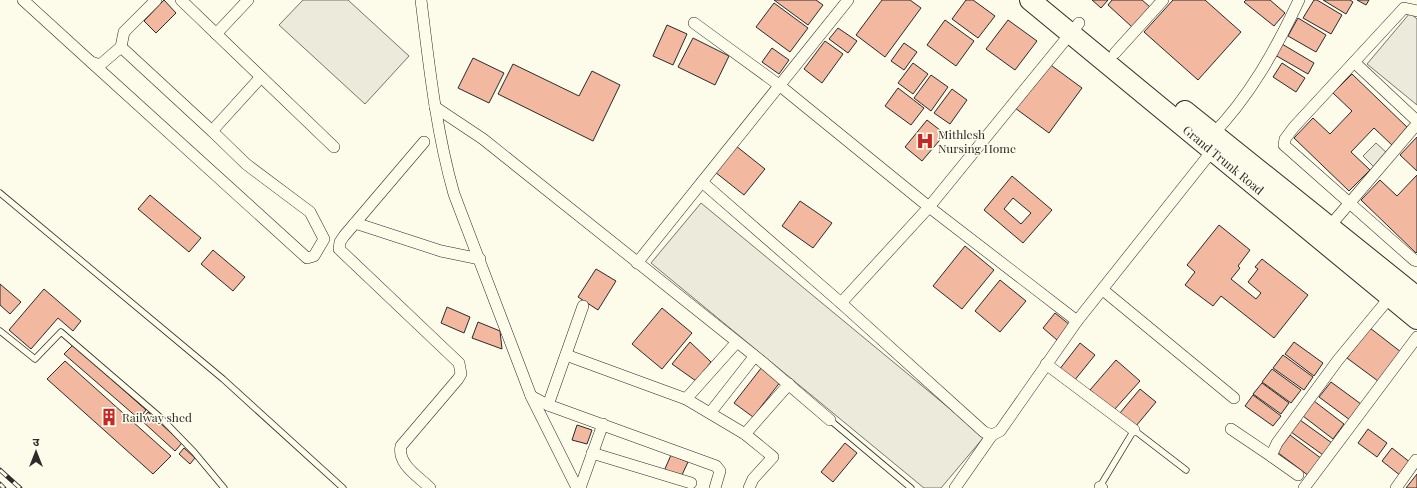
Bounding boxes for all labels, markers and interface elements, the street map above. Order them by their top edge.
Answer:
street label: Grand Trunk Road [1180,122,1268,198]
place label: Mithlesh Nursing Home [938,126,1016,156]
hospital icon: Mithlesh Nursing Home [915,131,935,151]
building icon: Railway shed [99,407,119,427]
place label: Railway shed [122,409,192,425]
north arrow [16,432,56,472]
text: उ [33,434,40,449]

